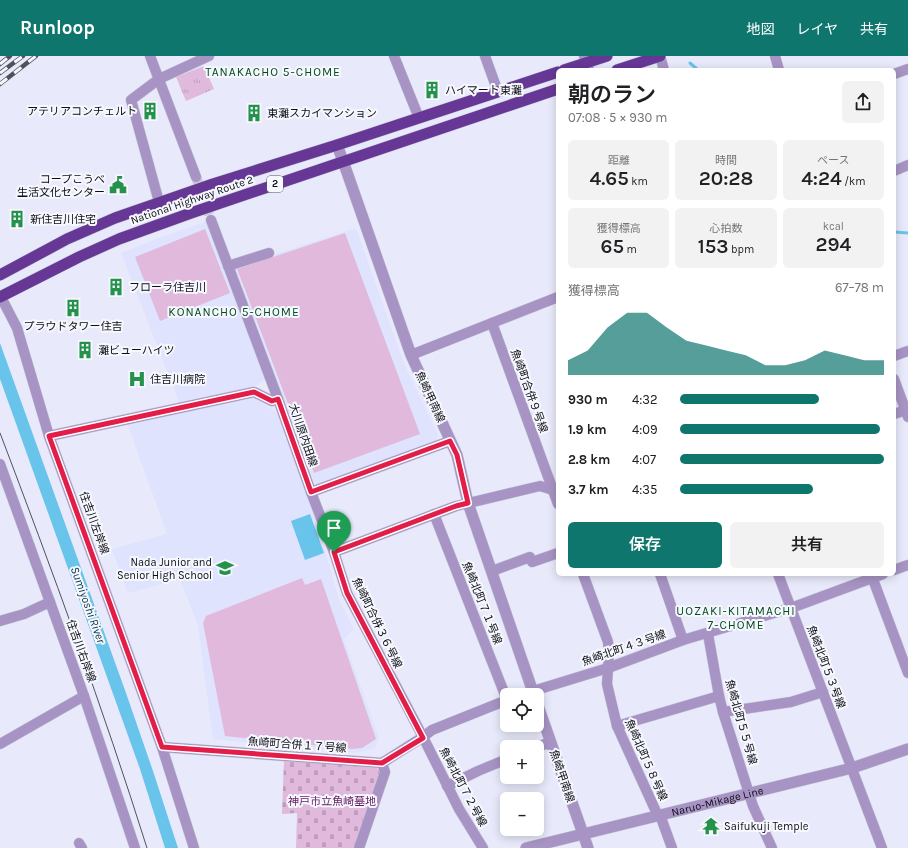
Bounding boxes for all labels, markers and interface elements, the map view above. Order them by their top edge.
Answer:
text: Runloop [20,17,95,39]
text: 地図 [746,21,774,38]
text: レイヤ [796,21,838,38]
text: 共有 [860,21,888,38]
district label: TANAKACHO 5-CHOME [205,65,341,79]
building icon: ハイマート東灘 [422,80,442,100]
button: share [842,81,884,123]
text: 朝のラン [568,82,656,108]
place label: ハイマート東灘 [445,84,522,97]
building icon: アテリアコンチェルト [140,101,160,121]
building icon: 東灘スカイマンション [244,103,264,123]
place label: アテリアコンチェルト [27,105,137,118]
place label: 東灘スカイマンション [267,107,377,120]
text: 07:08 · 5 × 930 m [568,110,668,125]
text: 距離 [608,154,630,167]
text: 時間 [715,154,737,167]
text: ペース [817,154,850,167]
text: 4.65 [589,167,629,190]
text: 20:28 [699,167,753,190]
text: 4:24 [801,167,842,190]
place label: コープこうべ 生活文化センター [17,173,105,199]
street label: National Highway Route 2 [129,173,255,227]
public building icon: コープこうべ 生活文化センター [108,175,128,195]
text: km [629,175,648,188]
text: /km [842,175,866,188]
road number: 2 [267,176,283,192]
building icon: 新住吉川住宅 [7,209,27,229]
place label: 新住吉川住宅 [30,213,96,226]
text: kcal [823,220,844,233]
text: 獲得標高 [597,222,641,235]
text: 心拍数 [709,222,742,235]
text: 294 [815,233,851,256]
text: 65 [600,235,624,258]
text: 153 [698,235,728,258]
text: m [624,243,637,256]
text: bpm [728,243,754,256]
building icon: フローラ住吉川 [106,277,126,297]
text: 67–78 m [835,280,884,295]
place label: フローラ住吉川 [129,281,206,294]
text: 獲得標高 [568,283,620,298]
building icon: プラウドタワー住吉 [63,298,83,318]
district label: KONANCHO 5-CHOME [168,305,300,319]
place label: プラウドタワー住吉 [24,320,123,333]
building icon: 灘ビューハイツ [75,340,95,360]
place label: 灘ビューハイツ [98,344,175,357]
street label: 魚崎町合併９号線 [508,347,550,435]
hospital icon: 住吉川病院 [127,369,147,389]
street label: 魚崎甲南線 [412,369,448,425]
place label: 住吉川病院 [150,373,205,386]
text: 930 m [568,392,608,407]
text: 4:32 [632,392,657,407]
street label: 大川原内田線 [286,402,320,468]
text: 1.9 km [568,422,607,437]
text: 4:09 [632,422,658,437]
text: 2.8 km [568,452,610,467]
text: 4:07 [632,452,656,467]
text: 3.7 km [568,482,609,497]
text: 4:35 [632,482,657,497]
street label: 住吉川左岸線 [77,490,111,556]
pin [317,511,351,552]
icon: arrive [323,517,345,539]
button: 保存 [568,522,722,568]
button: 共有 [730,522,884,568]
place label: Nada Junior and Senior High School [117,556,212,582]
school or university icon: Nada Junior and Senior High School [215,558,235,578]
street label: 魚崎北町７１号線 [459,560,505,646]
water label: Sumiyoshi River [68,565,109,646]
street label: 魚崎町合併３６号線 [349,576,405,670]
district label: UOZAKI-KITAMACHI 7-CHOME [676,604,796,632]
street label: 住吉川右岸線 [64,618,98,684]
street label: 魚崎北町５３号線 [804,624,848,710]
street label: 魚崎北町４３号線 [580,628,668,668]
street label: 魚崎北町５５号線 [723,678,759,766]
map controls [500,688,544,836]
button: locate [500,688,544,732]
street label: 魚崎北町５８号線 [622,717,670,803]
street label: 魚崎町合併１７号線 [247,735,347,755]
button: + [500,740,544,784]
street label: 魚崎北町７２号線 [437,745,489,829]
street label: 魚崎甲南線 [547,748,577,804]
street label: Naruo-Mikage Line [670,783,765,819]
button: − [500,792,544,836]
park label: 神戸市立魚崎墓地 [288,795,376,808]
temple icon: Saifukuji Temple [701,816,721,836]
place label: Saifukuji Temple [724,820,809,833]

